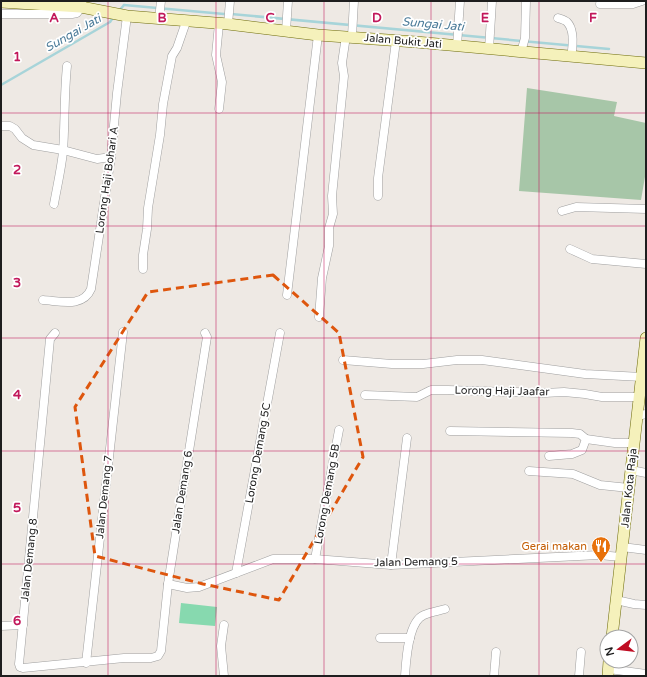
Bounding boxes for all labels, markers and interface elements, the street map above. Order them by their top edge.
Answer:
water label: Sungai Jati [43,10,105,55]
text: A [49,10,59,26]
text: B [157,10,167,26]
text: C [265,10,275,26]
text: D [372,10,382,26]
text: E [481,10,489,26]
text: F [589,10,597,26]
water label: Sungai Jati [401,14,467,34]
street label: Jalan Bukit Jati [364,31,442,51]
text: 1 [13,49,21,65]
street label: Lorong Haji Bohari A [93,125,121,235]
text: 2 [13,162,21,178]
text: 3 [13,275,21,291]
street label: Lorong Haji Jaafar [454,384,550,398]
text: 4 [13,387,22,403]
street label: Lorong Demang 5C [243,401,273,504]
street label: Lorong Demang 5B [312,442,342,545]
street label: Jalan Kota Raja [618,448,640,528]
street label: Jalan Demang 6 [169,450,195,534]
street label: Jalan Demang 7 [93,455,115,539]
text: 5 [13,500,21,516]
street label: Jalan Demang 8 [18,518,40,602]
restaurant icon: Gerai makan [590,535,612,563]
place label: Gerai makan [521,540,587,553]
street label: Jalan Demang 5 [374,555,458,569]
text: 6 [13,613,21,629]
north arrow [599,629,639,669]
text: N [602,646,617,657]

